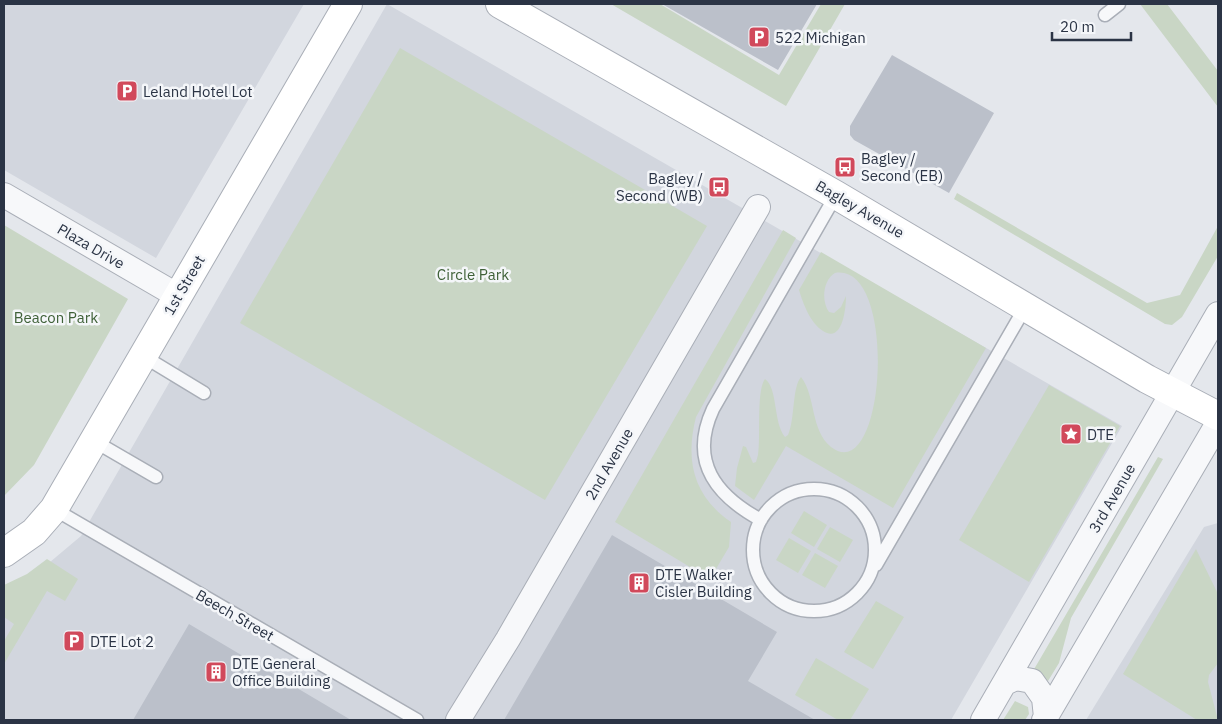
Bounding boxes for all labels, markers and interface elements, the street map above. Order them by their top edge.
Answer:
scale bar [1052,10,1131,42]
text: 20 m [1060,17,1095,36]
parking icon: 522 Michigan [747,25,771,49]
place label: 522 Michigan [775,28,866,47]
parking icon: Leland Hotel Lot [115,79,139,103]
place label: Leland Hotel Lot [143,82,253,101]
place label: Bagley / Second (EB) [861,149,943,185]
bus stop icon: Bagley / Second (EB) [833,155,857,179]
place label: Bagley / Second (WB) [616,169,703,205]
bus stop icon: Bagley / Second (WB) [707,175,731,199]
street label: Bagley Avenue [812,176,908,242]
street label: Plaza Drive [54,219,128,273]
street label: 1st Street [159,252,209,318]
park label: Circle Park [437,265,509,284]
park label: Beacon Park [14,308,98,327]
place icon: DTE [1059,422,1083,446]
street label: 2nd Avenue [581,425,637,503]
place label: DTE [1087,425,1114,444]
street label: 3rd Avenue [1085,460,1139,536]
place label: DTE Walker Cisler Building [655,565,752,601]
building icon: DTE Walker Cisler Building [627,571,651,595]
street label: Beech Street [193,585,277,645]
parking icon: DTE Lot 2 [62,629,86,653]
place label: DTE Lot 2 [90,632,154,651]
place label: DTE General Office Building [232,654,330,690]
building icon: DTE General Office Building [204,660,228,684]

